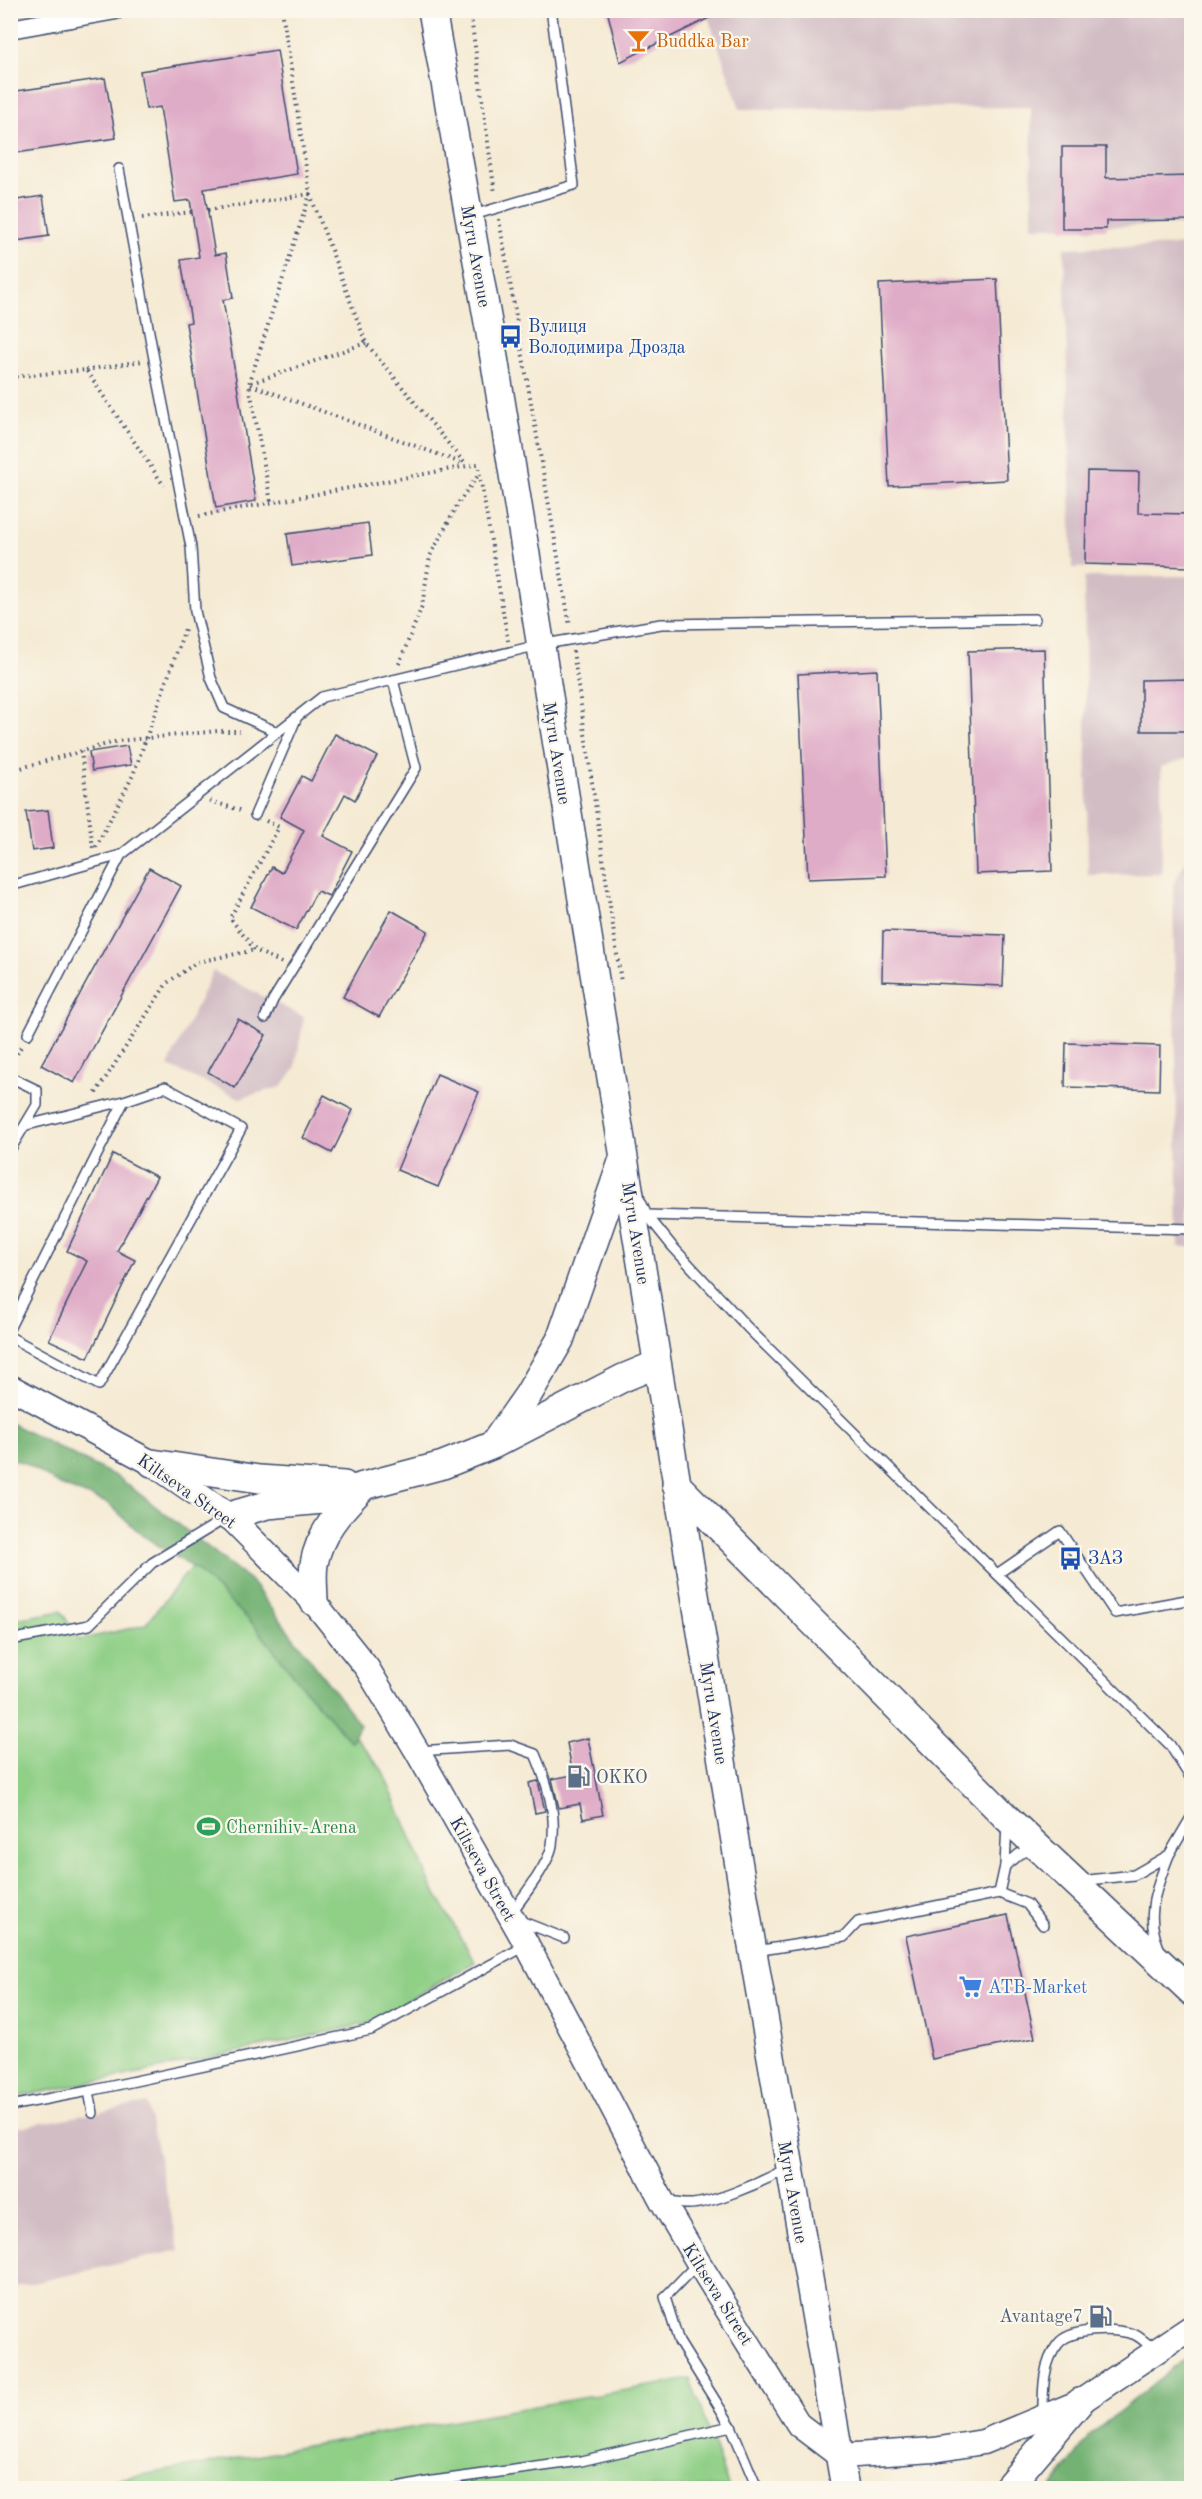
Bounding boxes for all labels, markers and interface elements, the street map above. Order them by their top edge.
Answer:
bar icon: Buddka Bar [625,28,651,54]
place label: Buddka Bar [656,33,749,51]
street label: Myru Avenue [457,203,493,309]
place label: Вулиця Володимира Дрозда [528,318,686,357]
bus stop icon: Вулиця Володимира Дрозда [497,323,523,349]
street label: Myru Avenue [539,700,573,806]
street label: Myru Avenue [618,1180,652,1286]
street label: Kiltseva Street [134,1451,239,1533]
bus stop icon: ЗАЗ [1057,1545,1083,1571]
place label: ЗАЗ [1088,1550,1123,1568]
street label: Myru Avenue [696,1660,730,1766]
fuel station icon: OKKO [565,1764,591,1790]
place label: OKKO [596,1769,648,1787]
sports icon: Chernihiv-Arena [195,1814,221,1840]
street label: Kiltseva Street [446,1814,518,1925]
place label: Chernihiv-Arena [226,1819,357,1837]
supermarket icon: ATB-Market [957,1974,983,2000]
place label: ATB-Market [988,1979,1087,1997]
street label: Myru Avenue [774,2139,810,2245]
street label: Kiltseva Street [679,2240,756,2349]
fuel station icon: Avantage7 [1088,2303,1114,2329]
place label: Avantage7 [999,2308,1083,2326]

